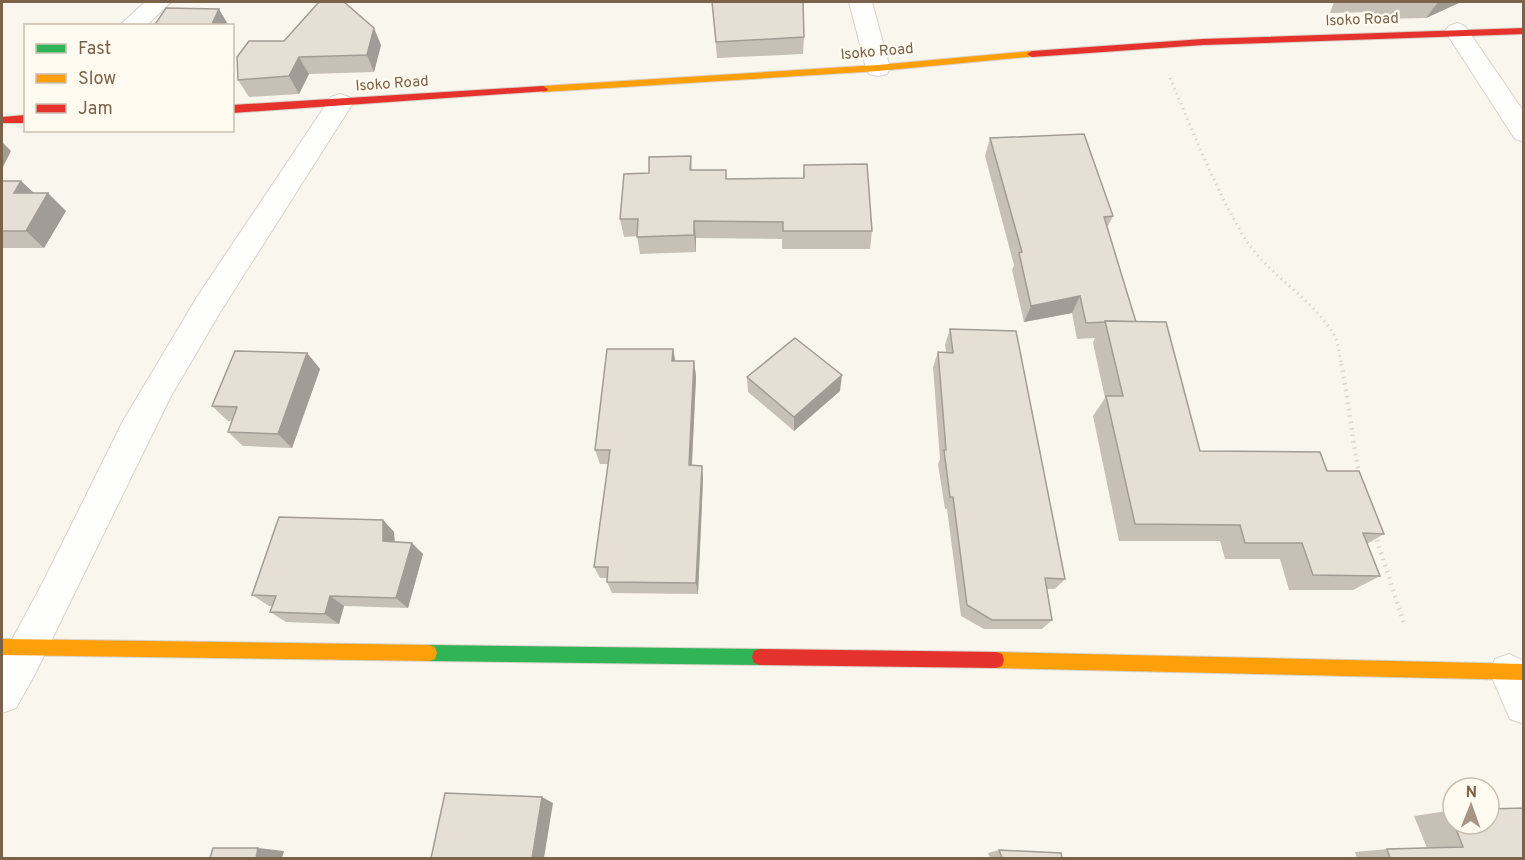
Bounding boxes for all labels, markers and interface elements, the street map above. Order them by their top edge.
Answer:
street label: Isoko Road [1325,10,1399,31]
legend [24,24,234,132]
text: Fast [78,38,111,61]
street label: Isoko Road [840,40,914,65]
text: Slow [78,68,116,91]
street label: Isoko Road [355,72,429,97]
text: Jam [78,98,113,121]
north arrow [1441,776,1501,836]
text: N [1465,783,1477,803]

